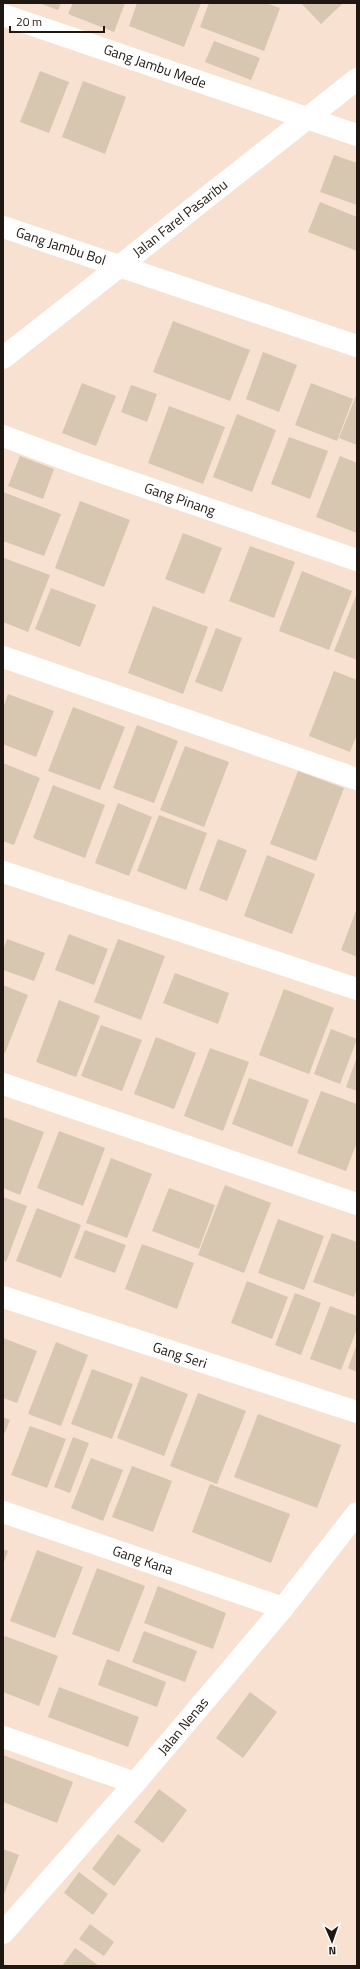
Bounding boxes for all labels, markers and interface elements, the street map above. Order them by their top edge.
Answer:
scale bar [10,8,104,34]
text: 20 m [16,12,42,31]
street label: Gang Jambu Mede [101,38,209,93]
street label: Jalan Farel Pasaribu [128,174,232,261]
street label: Gang Jambu Bol [14,221,109,270]
street label: Gang Pinang [142,477,219,521]
street label: Gang Seri [150,1336,210,1373]
street label: Gang Kana [110,1539,176,1580]
street label: Jalan Nenas [152,1692,213,1759]
north arrow [312,1921,352,1961]
text: N [328,1943,336,1959]

